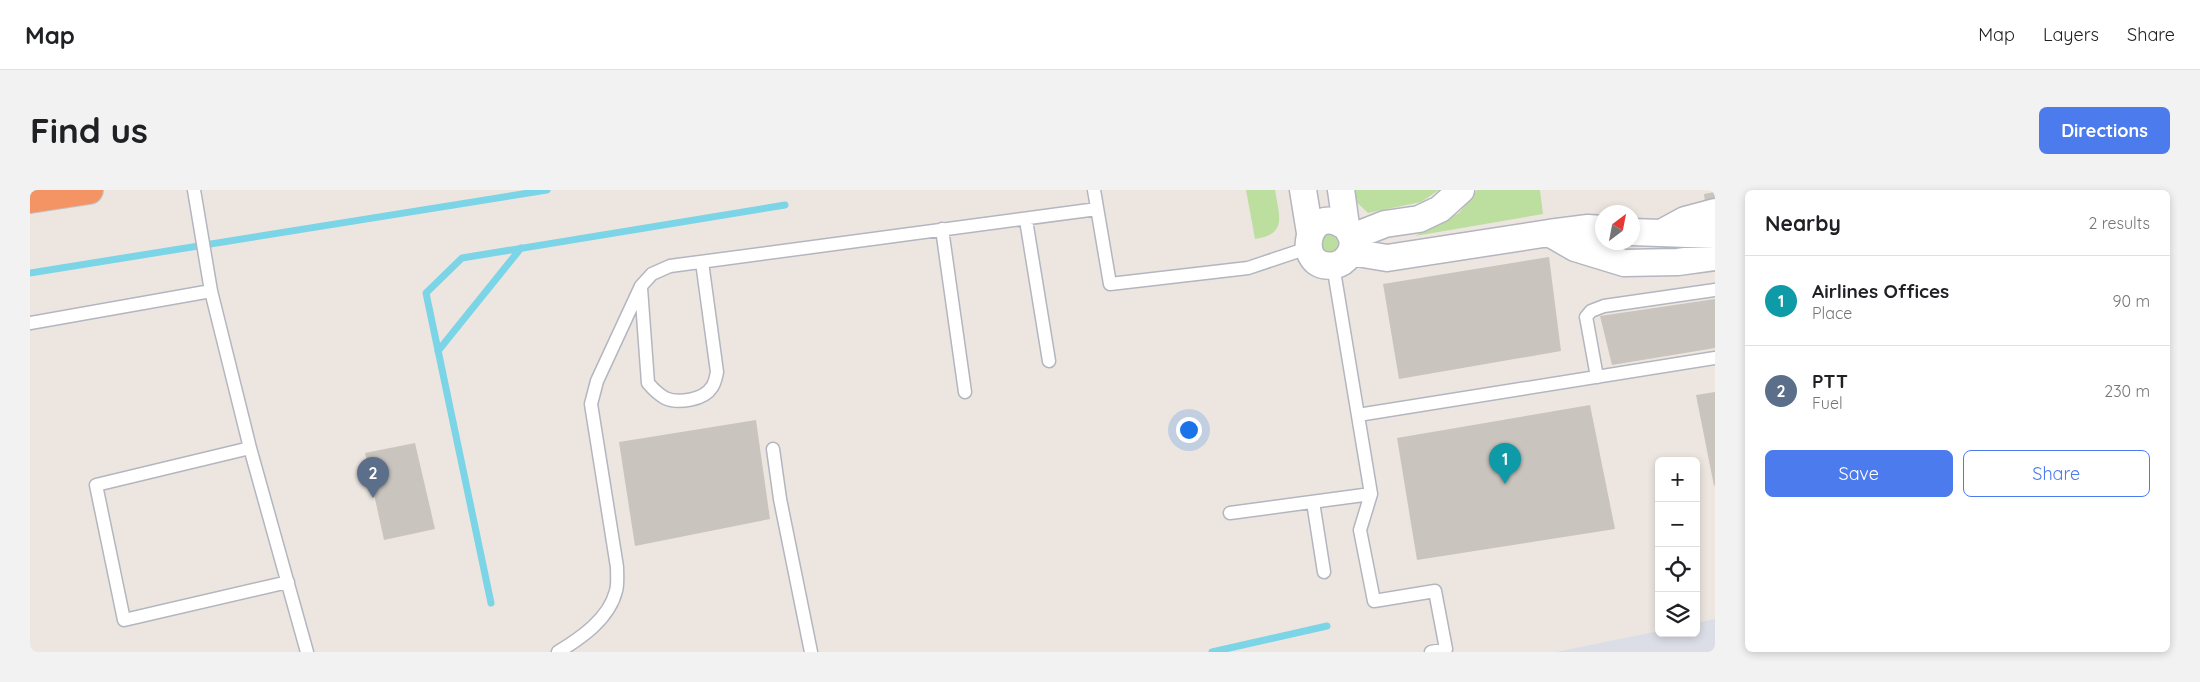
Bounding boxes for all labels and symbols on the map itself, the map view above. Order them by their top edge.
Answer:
north arrow [1595,205,1640,250]
your location [1176,417,1202,443]
pin: 1 [1489,443,1521,484]
pin: 2 [357,457,389,498]

